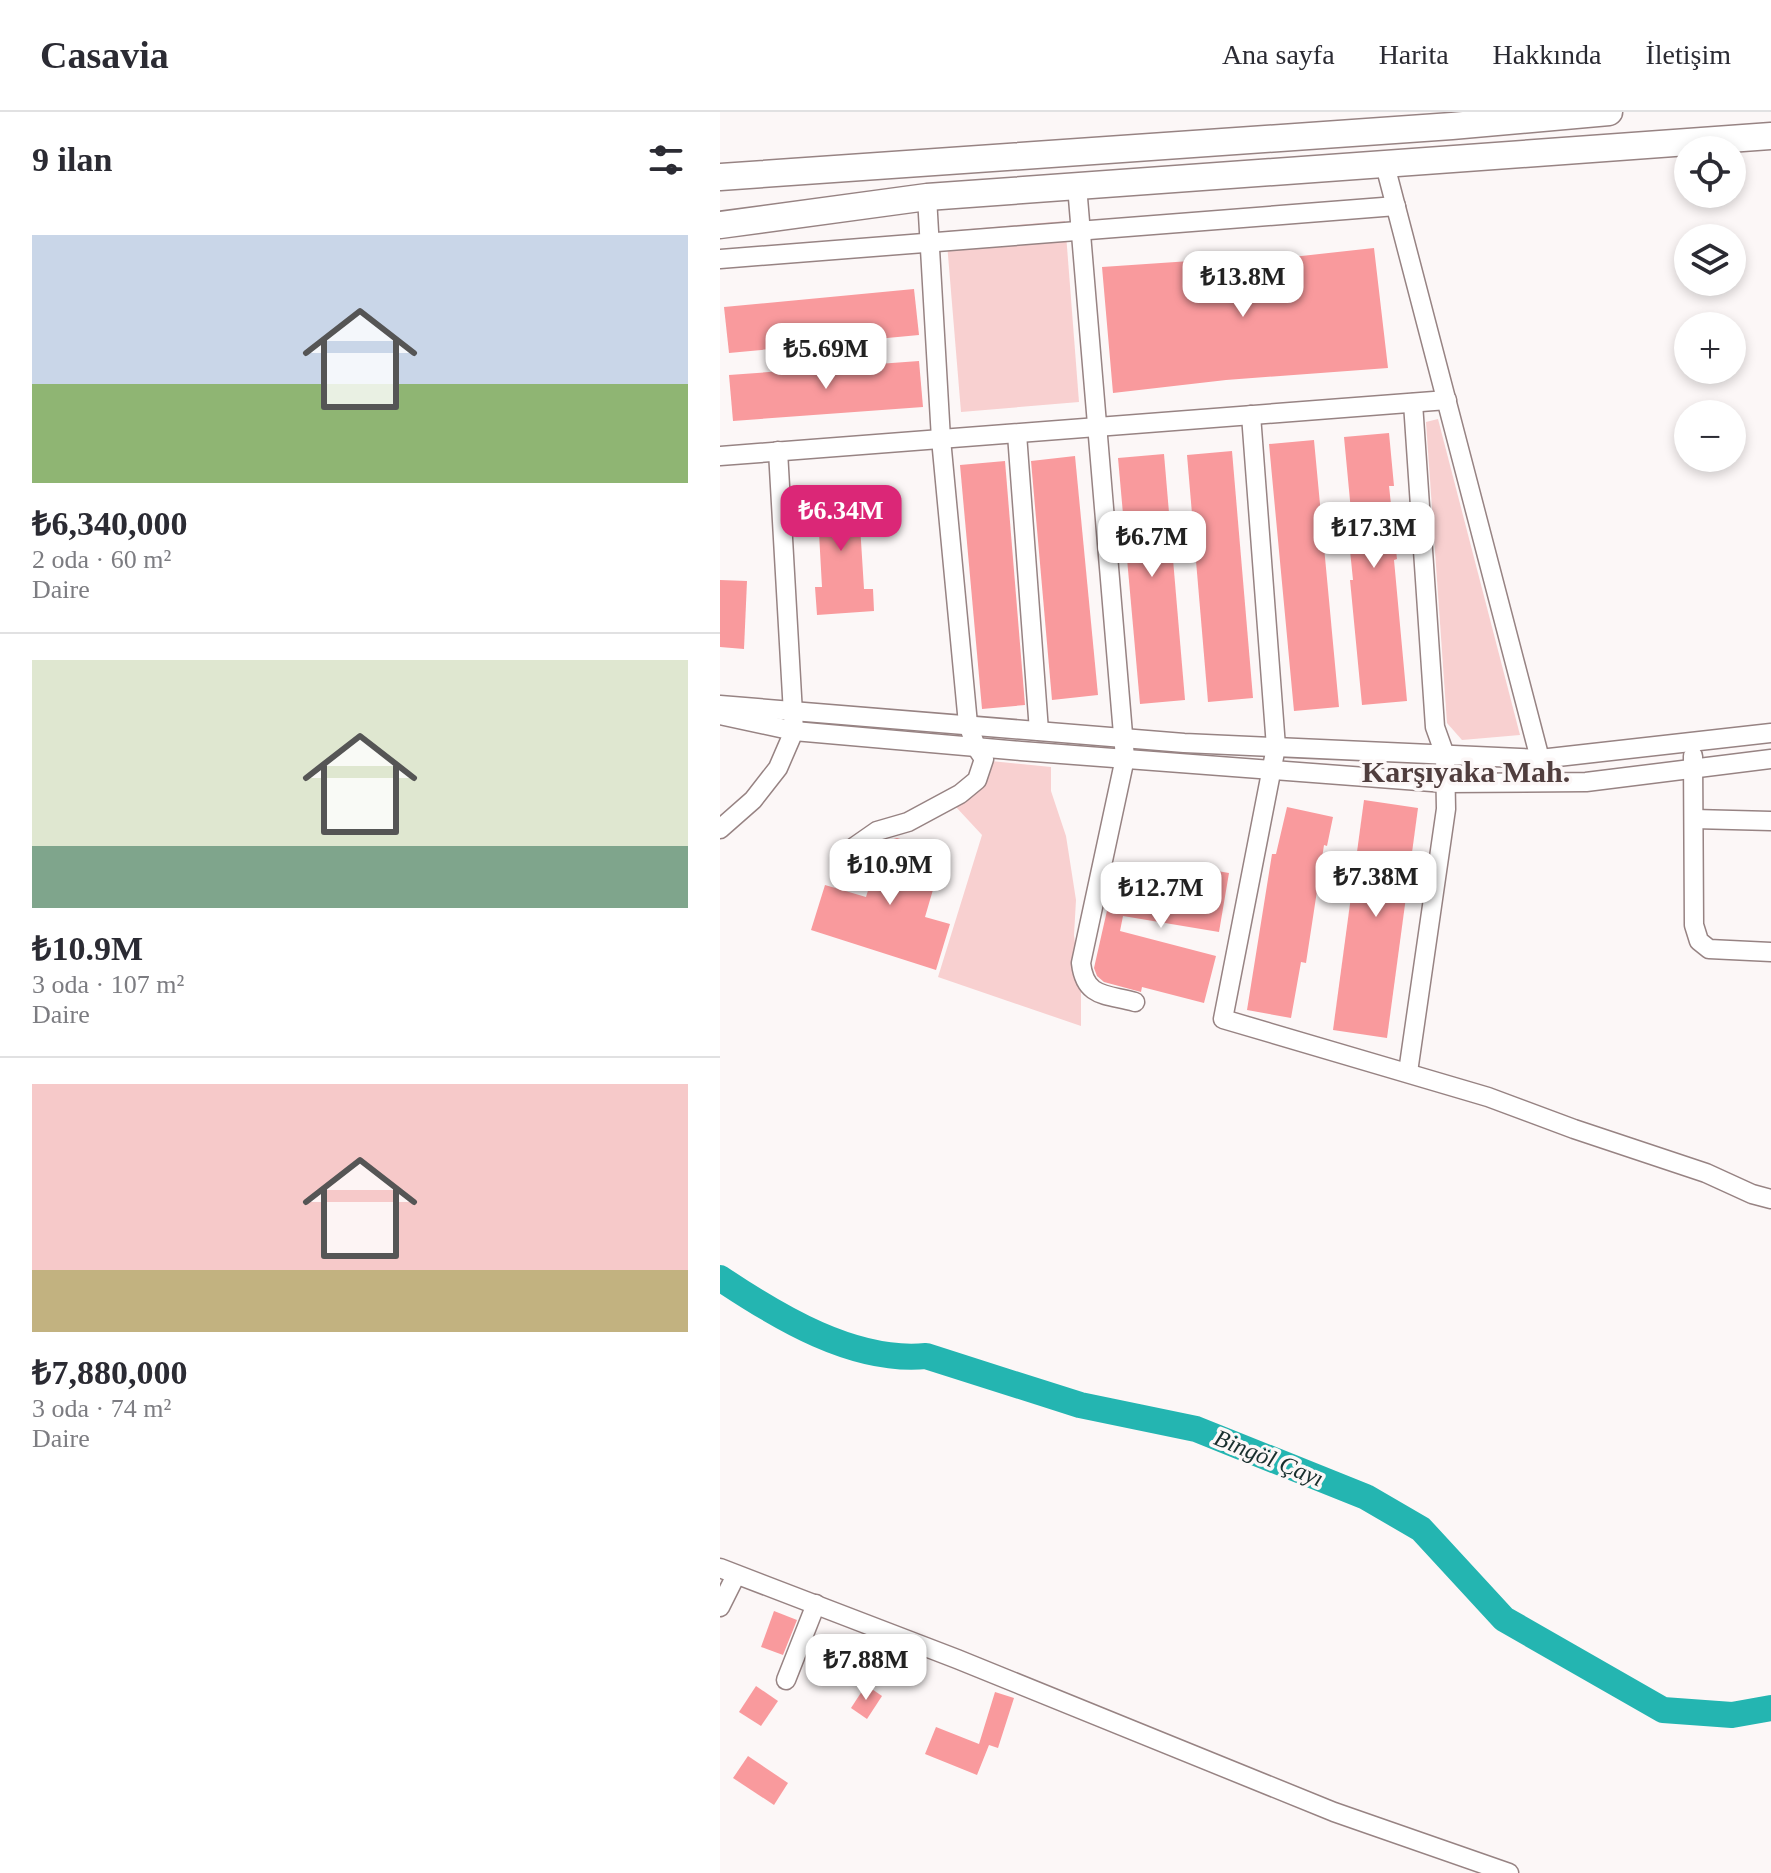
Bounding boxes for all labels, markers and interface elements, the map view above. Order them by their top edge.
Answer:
text: Casavia [40,34,169,76]
text: Ana sayfa [1222,39,1335,70]
text: Harita [1379,39,1449,70]
text: Hakkında [1493,39,1601,70]
text: İletişim [1645,39,1731,70]
map controls [1674,136,1746,472]
button: locate [1674,136,1746,208]
icon: filters [644,138,688,182]
text: 9 ilan [32,141,112,178]
button: layers [1674,224,1746,296]
pin: ₺13.8M [1178,251,1308,319]
text: ₺13.8M [1201,262,1285,291]
icon: home [288,287,432,431]
button: + [1674,312,1746,384]
pin: ₺5.69M [761,323,891,391]
text: ₺5.69M [784,334,868,363]
button: − [1674,400,1746,472]
pin: ₺6.34M [776,485,906,553]
text: ₺6.34M [799,496,883,525]
pin: ₺17.3M [1309,502,1439,570]
text: ₺6,340,000 [32,505,187,542]
pin: ₺6.7M [1096,511,1208,579]
text: ₺17.3M [1332,513,1416,542]
text: ₺6.7M [1116,522,1188,551]
text: 2 oda · 60 m² [32,545,171,574]
text: Daire [32,575,90,604]
icon: home [288,712,432,856]
district label: Karşıyaka Mah. [1362,755,1570,788]
pin: ₺10.9M [825,839,955,907]
text: ₺10.9M [848,850,932,879]
pin: ₺7.38M [1311,851,1441,919]
pin: ₺12.7M [1096,862,1226,930]
text: ₺7.38M [1334,862,1418,891]
text: ₺12.7M [1119,873,1203,902]
text: ₺10.9M [32,930,143,967]
text: 3 oda · 107 m² [32,970,184,999]
text: Daire [32,1000,90,1029]
icon: home [288,1136,432,1280]
text: ₺7,880,000 [32,1354,187,1391]
text: 3 oda · 74 m² [32,1394,171,1423]
text: Daire [32,1424,90,1453]
water label: Bingöl Çayı [1211,1424,1327,1492]
pin: ₺7.88M [801,1634,931,1702]
text: ₺7.88M [824,1645,908,1674]

